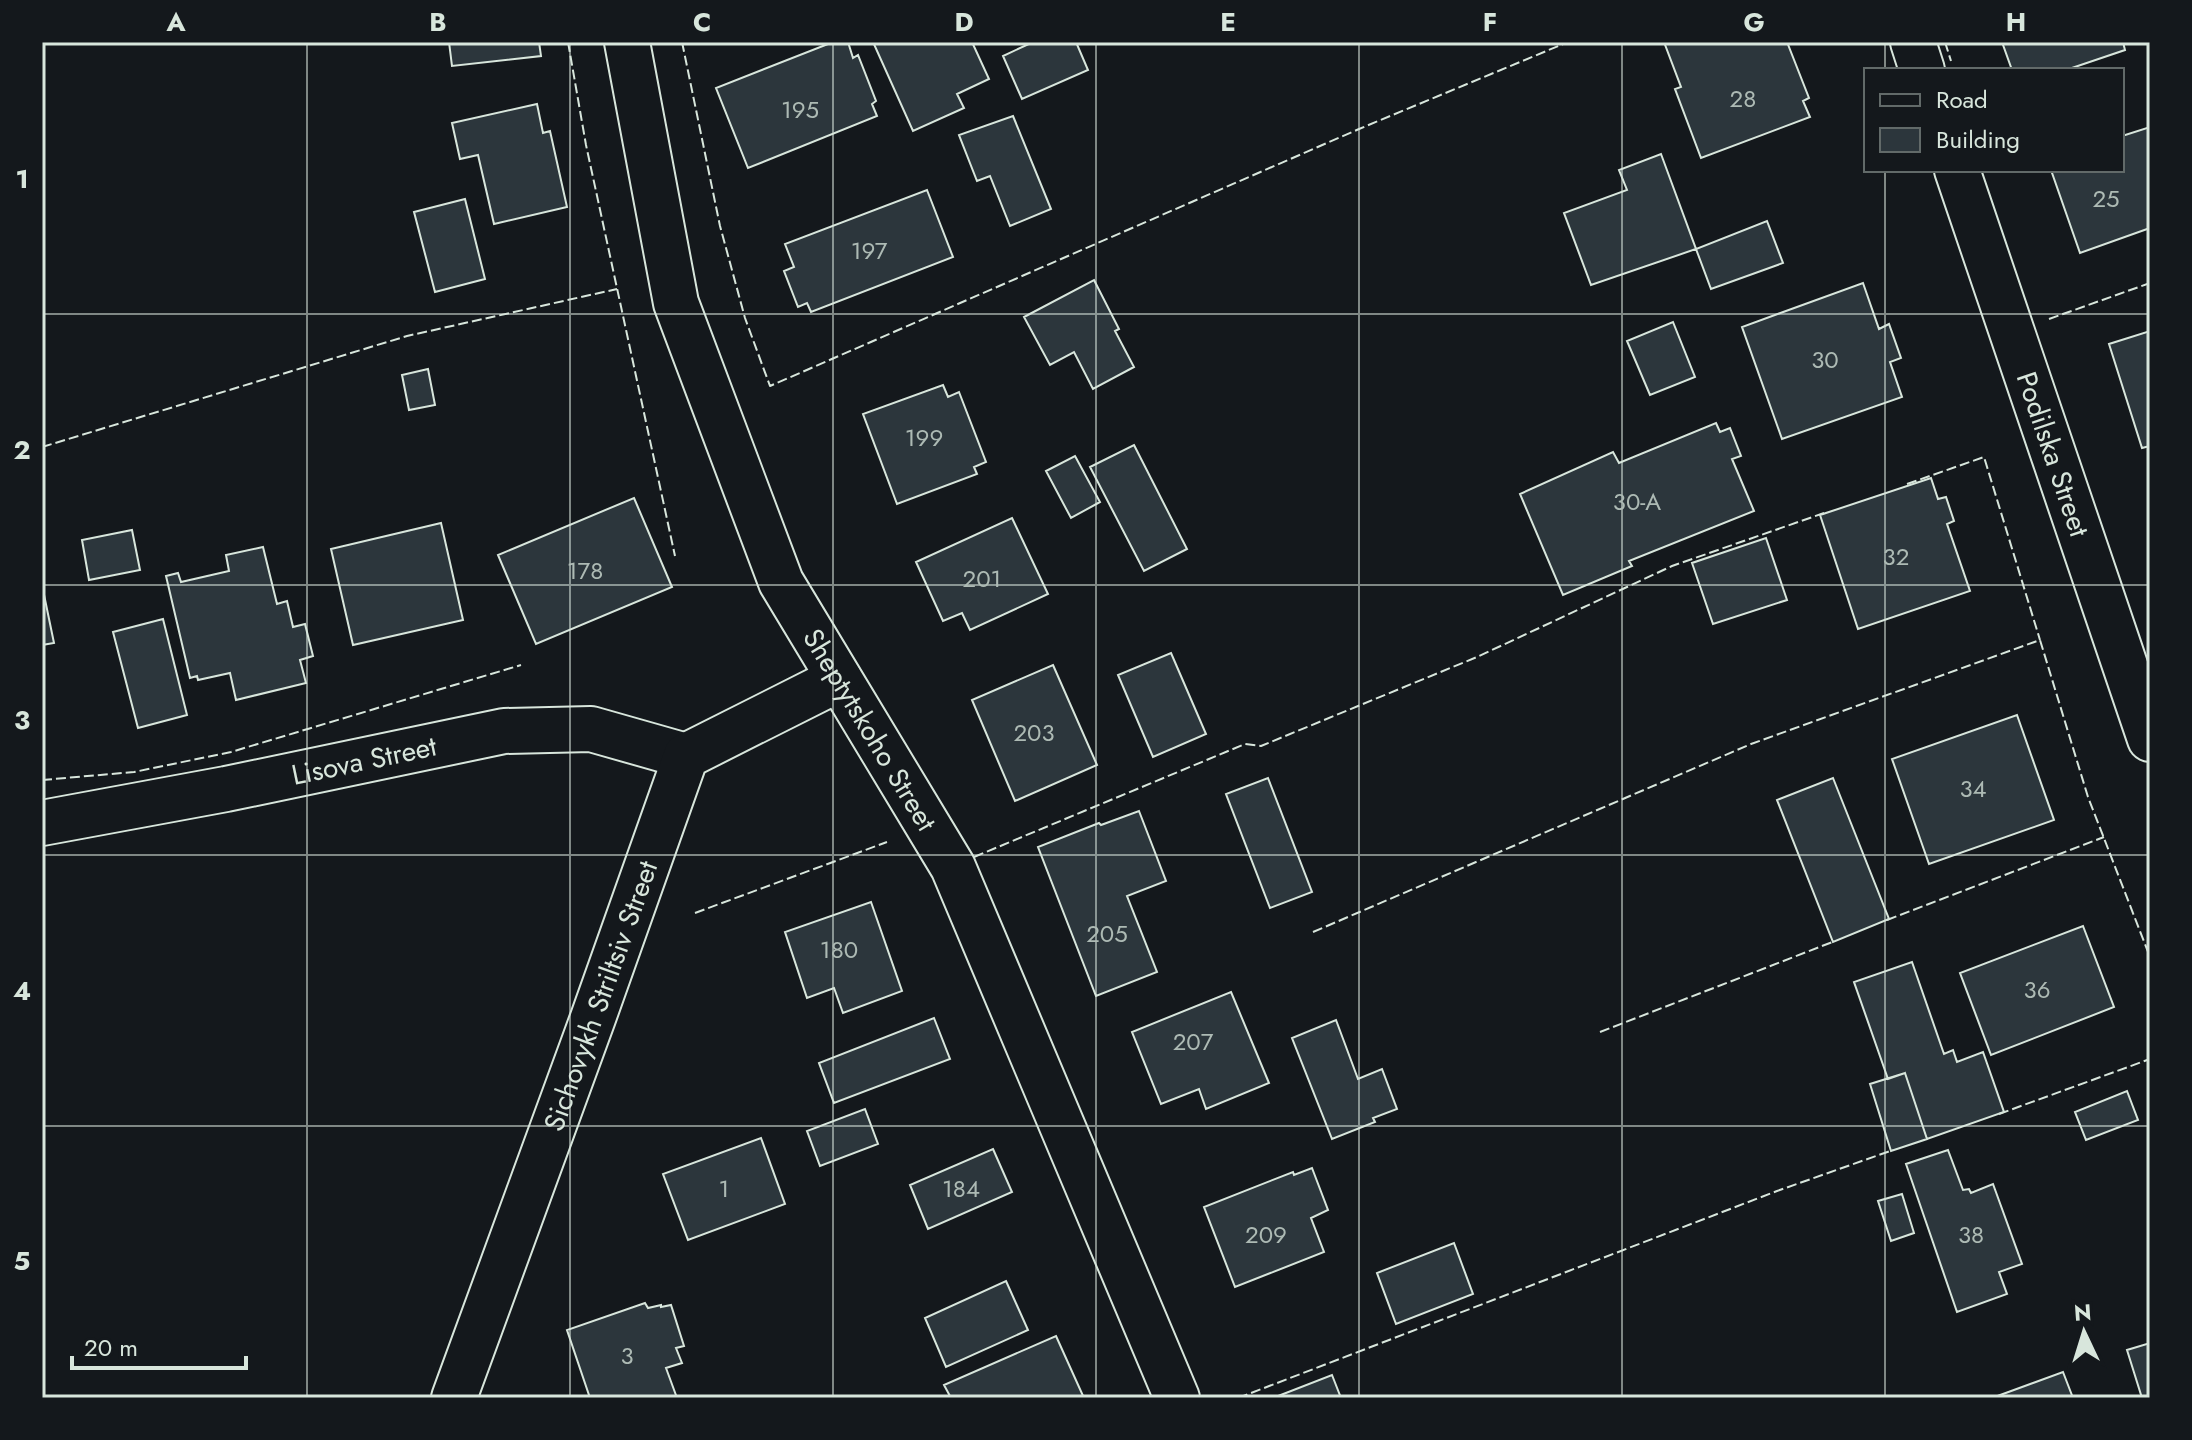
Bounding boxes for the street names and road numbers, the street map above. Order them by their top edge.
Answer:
street label: Podilska Street [2006,366,2100,542]
street label: Sheptytskoho Street [793,621,947,839]
street label: Lisova Street [288,726,440,796]
street label: Sichovykh Striltsiv Street [533,855,668,1137]

